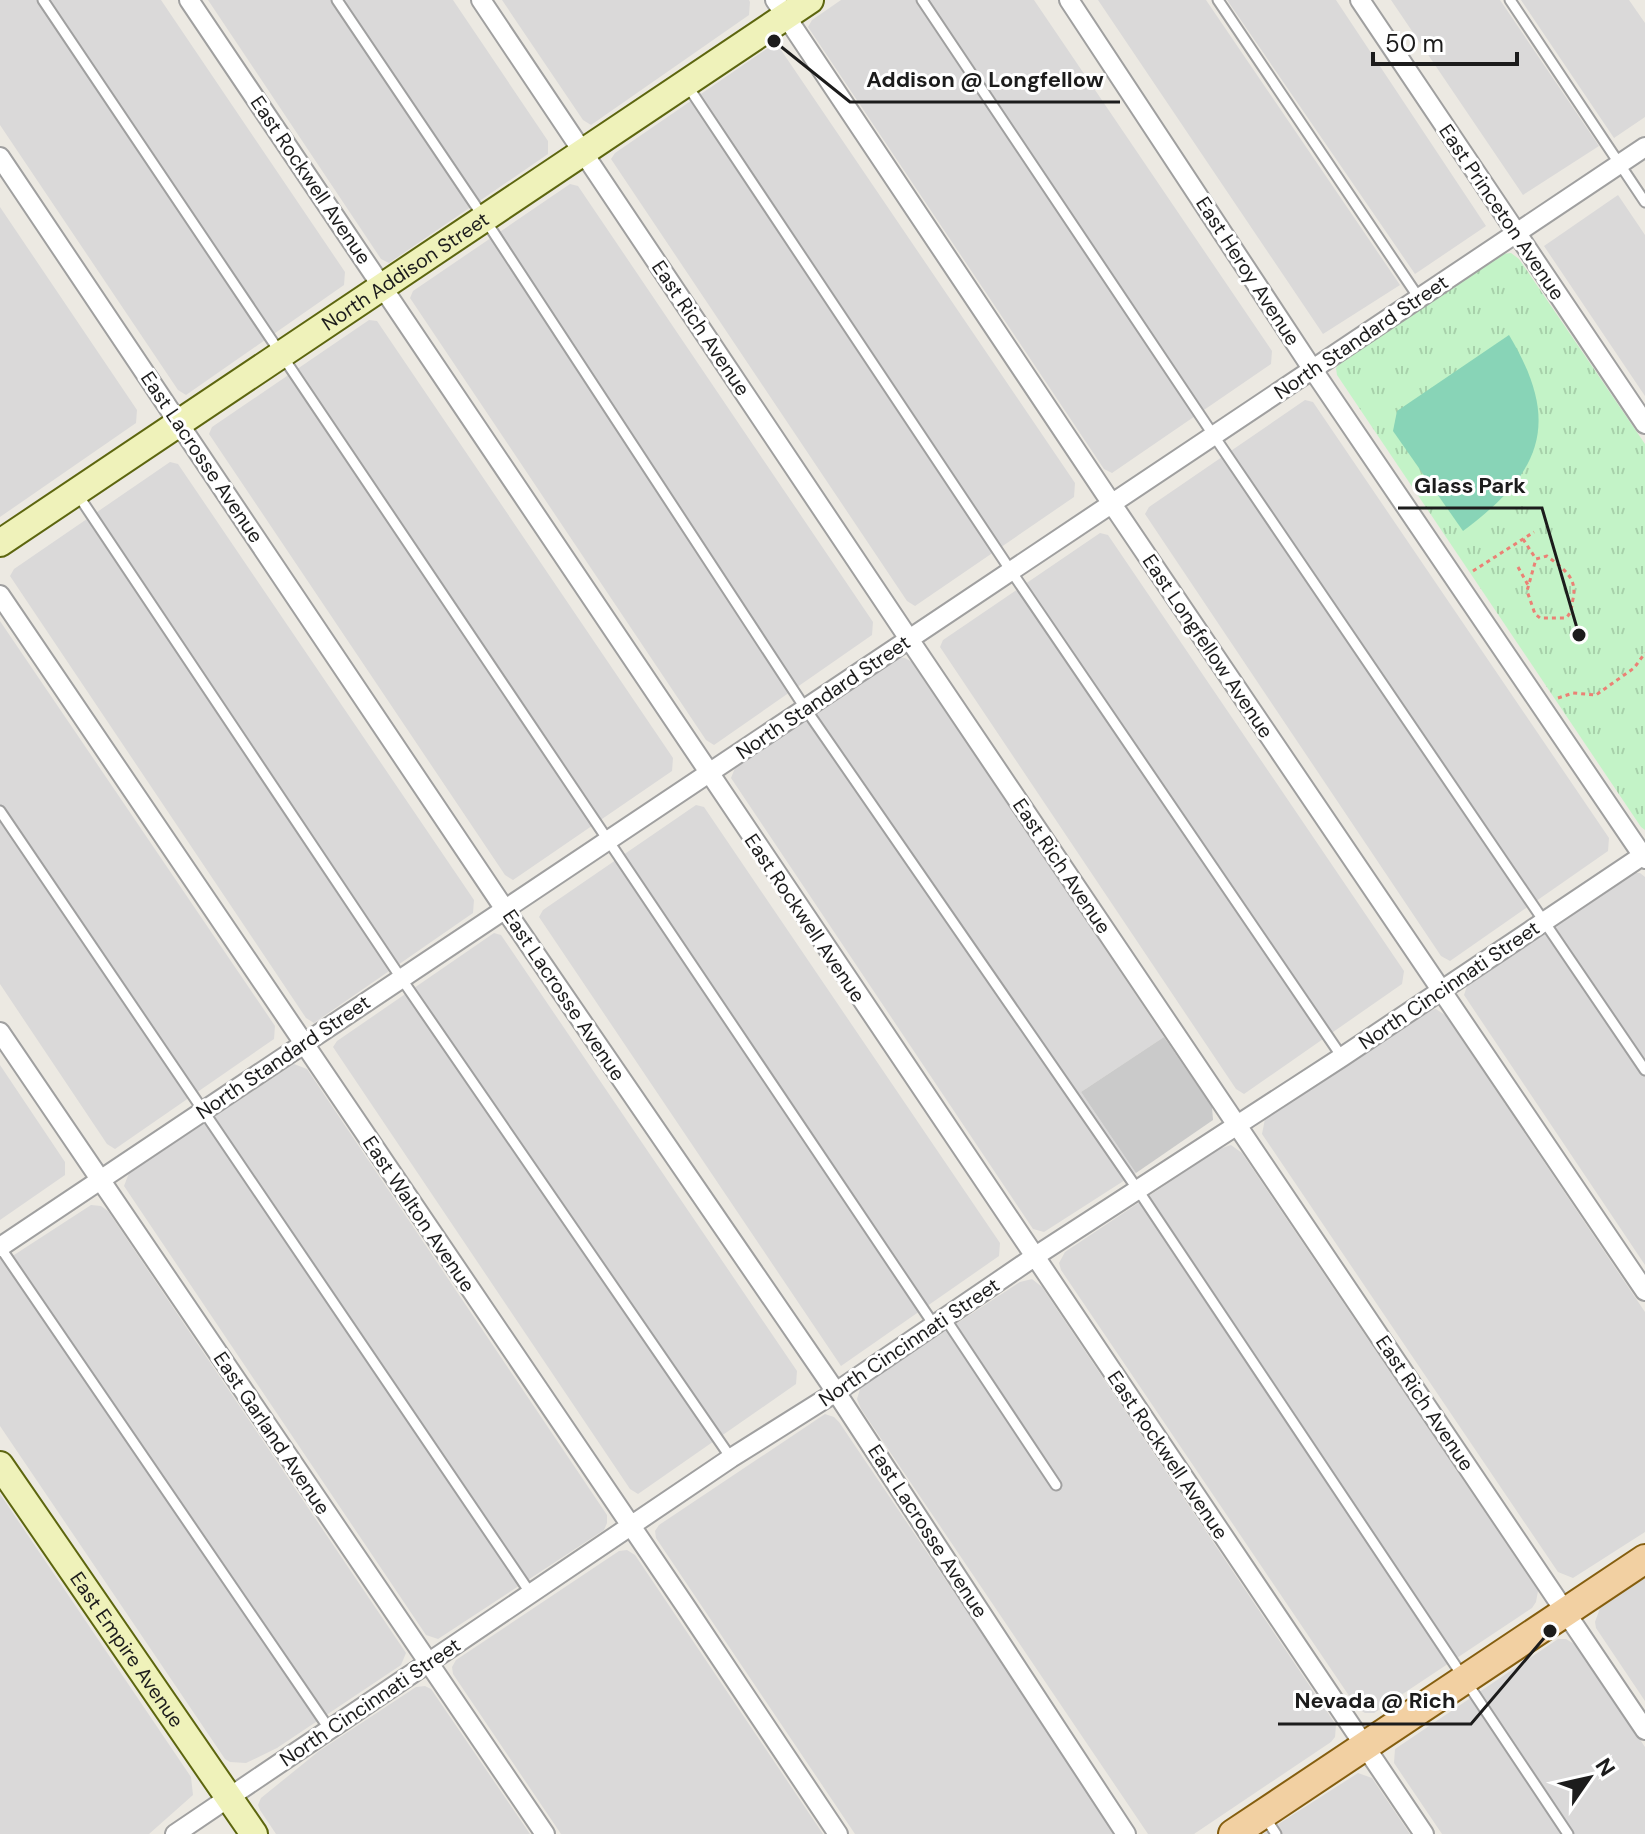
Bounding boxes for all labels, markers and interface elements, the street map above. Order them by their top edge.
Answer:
scale bar [1373,16,1517,66]
text: 50 m [1385,28,1444,59]
callout: Addison @ Longfellow [850,56,1120,102]
text: Addison @ Longfellow [866,65,1104,94]
street label: East Rockwell Avenue [245,91,377,269]
street label: East Princeton Avenue [1433,119,1571,305]
street label: East Heroy Avenue [1190,192,1306,350]
street label: North Addison Street [317,206,494,337]
street label: East Rich Avenue [646,255,756,401]
street label: North Standard Street [1269,269,1453,405]
street label: East Lacrosse Avenue [135,366,269,548]
callout: Glass Park [1398,462,1542,508]
text: Glass Park [1414,471,1526,500]
street label: East Longfellow Avenue [1137,549,1279,743]
street label: North Standard Street [731,629,915,765]
street label: East Rich Avenue [1007,793,1117,939]
street label: East Rockwell Avenue [739,829,871,1007]
street label: East Lacrosse Avenue [497,904,631,1086]
street label: North Cincinnati Street [1354,915,1545,1055]
street label: North Standard Street [191,989,375,1125]
street label: East Walton Avenue [357,1131,481,1297]
street label: North Cincinnati Street [814,1272,1005,1412]
street label: East Rich Avenue [1370,1330,1480,1476]
street label: East Garland Avenue [208,1347,336,1519]
street label: East Rockwell Avenue [1102,1366,1234,1544]
street label: East Lacrosse Avenue [862,1439,994,1623]
street label: East Empire Avenue [64,1567,190,1732]
street label: North Cincinnati Street [275,1632,466,1772]
callout: Nevada @ Rich [1278,1678,1471,1724]
text: Nevada @ Rich [1294,1686,1456,1715]
north arrow [1549,1738,1629,1818]
text: N [1589,1752,1622,1782]

